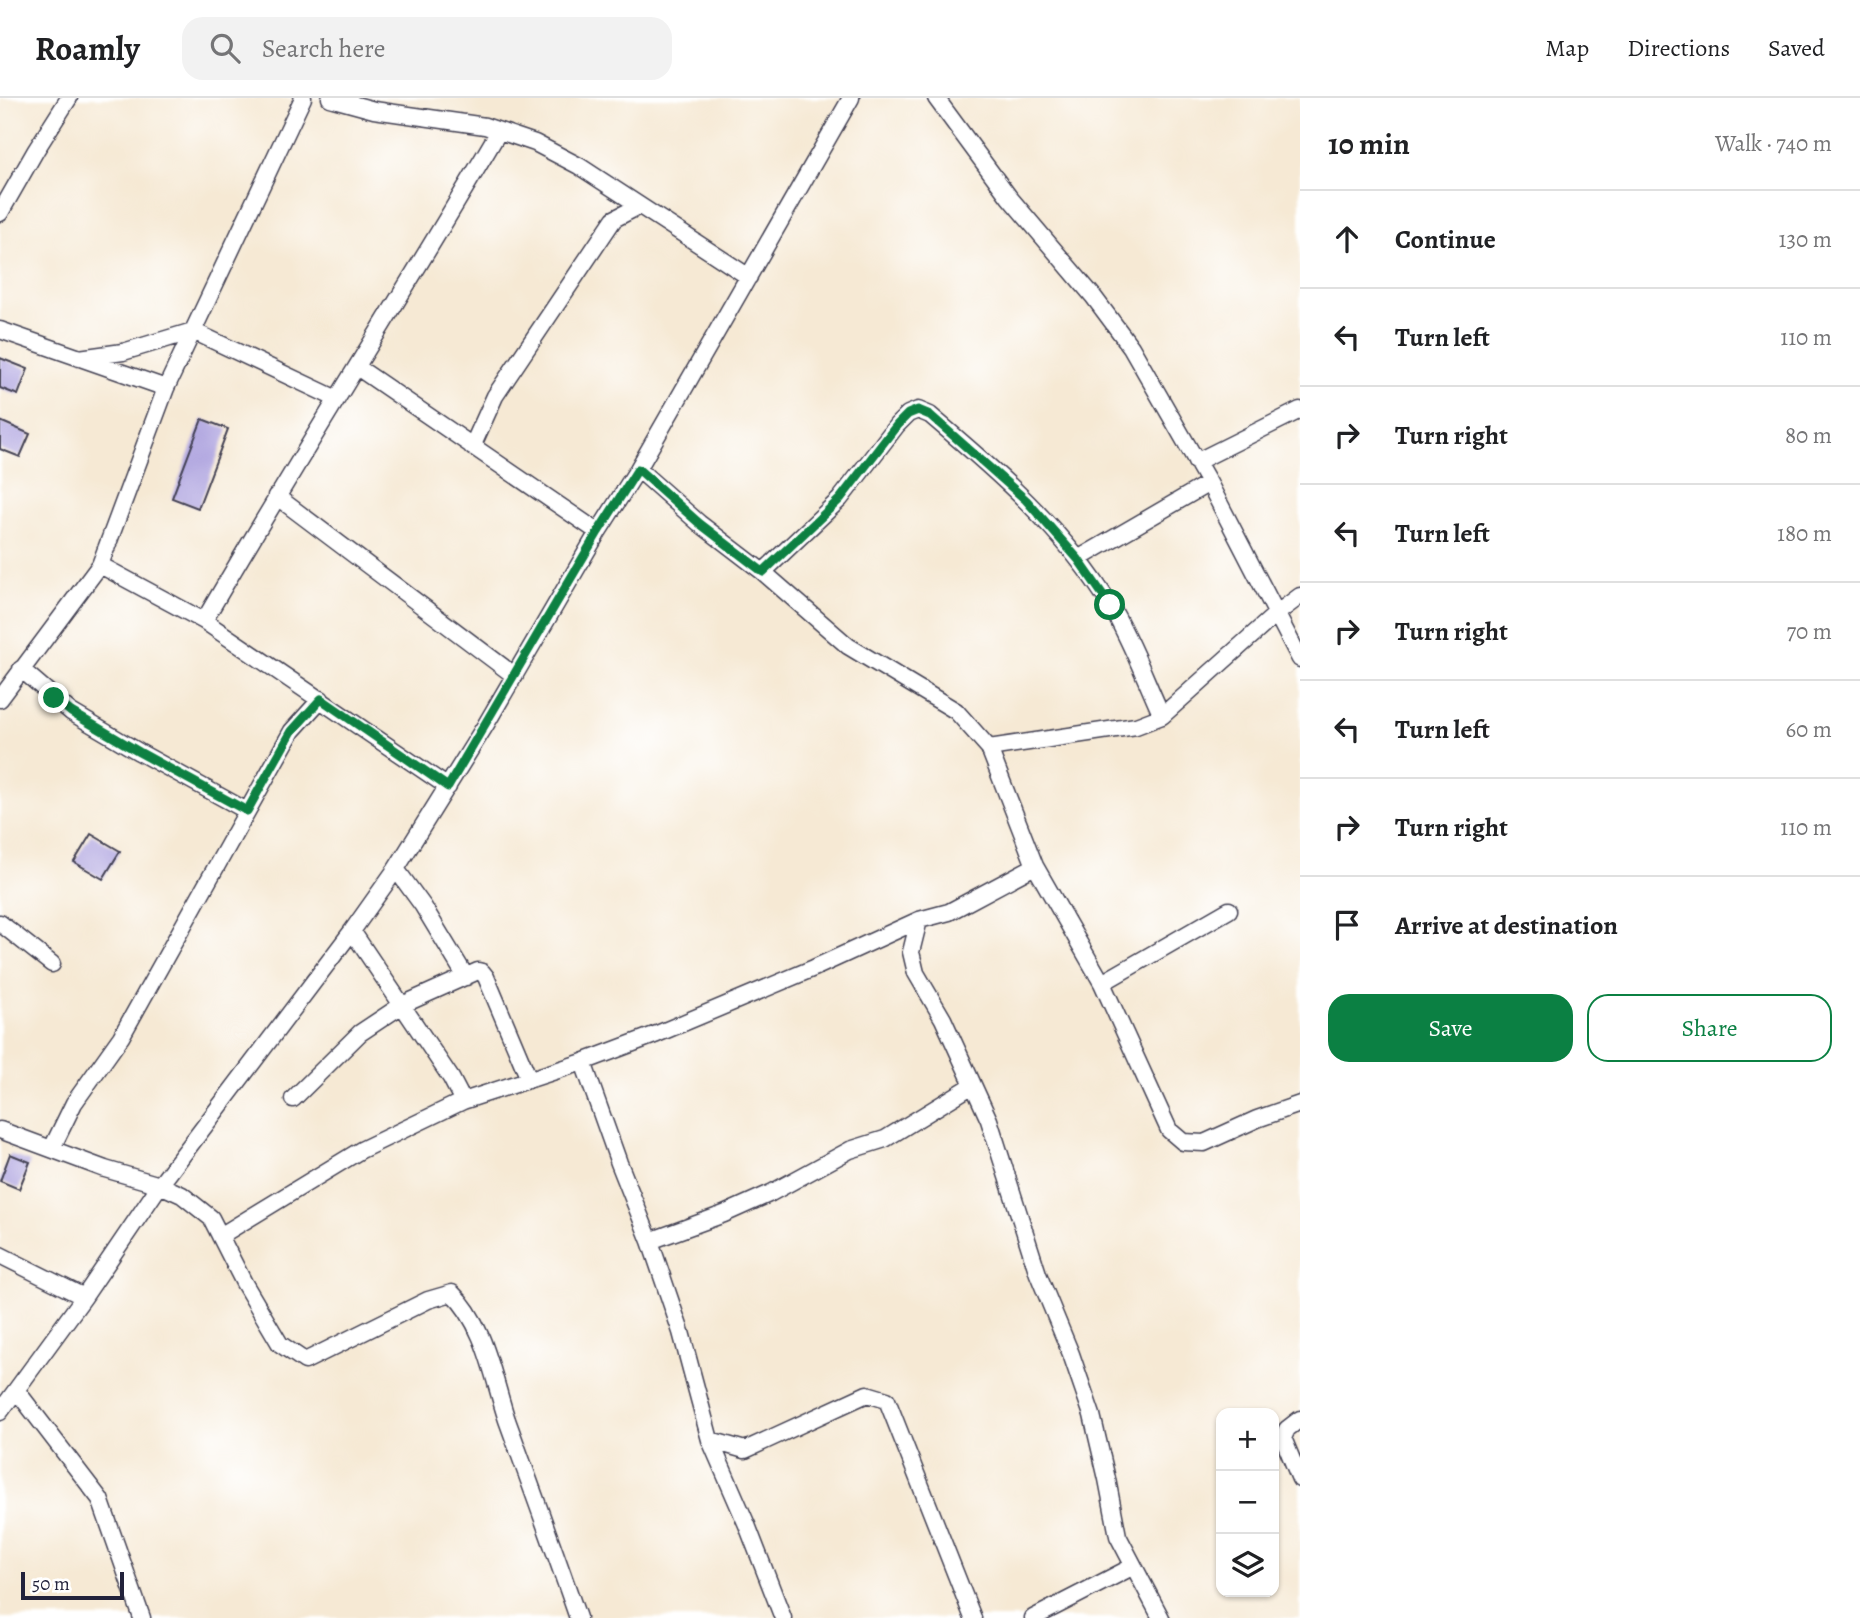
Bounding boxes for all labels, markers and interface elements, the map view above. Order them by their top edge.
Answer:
search box [182,17,672,80]
text: Roamly [35,26,140,71]
icon: search [206,29,244,67]
text: Search here [262,31,385,66]
text: Map [1545,32,1589,64]
text: Directions [1627,32,1730,64]
text: Saved [1768,32,1825,64]
text: 10 min [1328,124,1410,164]
text: Walk · 740 m [1715,128,1832,159]
icon: ahead [1328,220,1366,258]
text: Continue [1395,222,1496,257]
text: 130 m [1779,224,1832,255]
icon: left [1328,318,1366,356]
text: Turn left [1395,320,1490,355]
text: 110 m [1780,322,1832,353]
icon: right [1328,416,1366,454]
text: Turn right [1395,418,1508,453]
text: 80 m [1785,420,1832,451]
icon: left [1328,514,1366,552]
text: Turn left [1395,516,1490,551]
text: 180 m [1777,518,1832,549]
route start [1094,589,1125,620]
icon: right [1328,612,1366,650]
text: Turn right [1395,614,1508,649]
text: 70 m [1786,616,1832,647]
route end [38,682,69,713]
icon: left [1328,710,1366,748]
text: Turn left [1395,712,1490,747]
text: 60 m [1785,714,1832,745]
icon: right [1328,808,1366,846]
text: Turn right [1395,810,1508,845]
text: 110 m [1780,812,1832,843]
icon: arrive [1328,906,1366,944]
text: Arrive at destination [1395,908,1618,943]
button: Save [1328,994,1573,1062]
button: Share [1587,994,1832,1062]
map controls [1216,1408,1279,1597]
button: + [1216,1408,1279,1471]
button: − [1216,1471,1279,1534]
button: layers [1216,1534,1279,1597]
scale bar [21,1569,124,1601]
text: 50 m [32,1571,70,1597]

